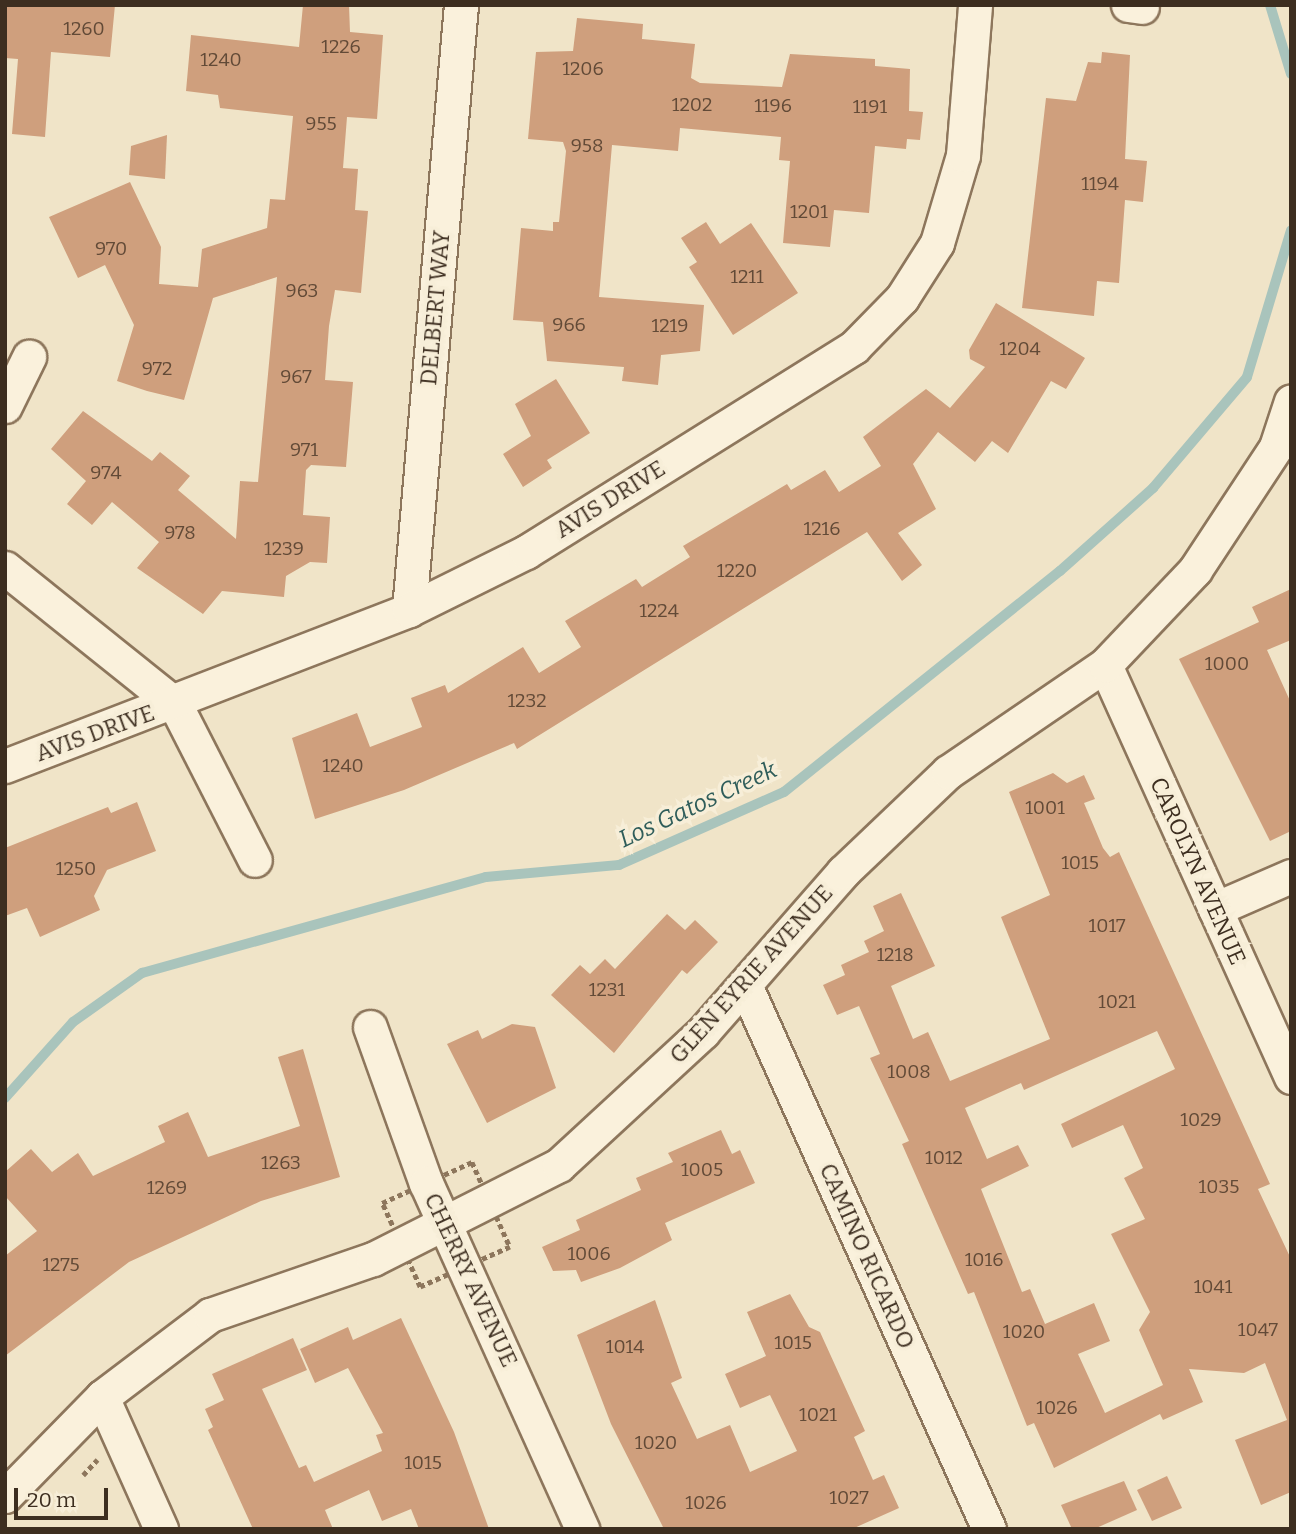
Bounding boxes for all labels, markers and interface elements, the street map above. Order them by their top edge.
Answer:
house number: 1260 [63,18,105,40]
house number: 1226 [321,36,361,58]
house number: 1240 [200,49,242,71]
house number: 1206 [562,58,604,80]
house number: 1202 [672,94,712,116]
house number: 1196 [754,95,792,117]
house number: 1191 [853,96,887,118]
house number: 955 [305,113,337,135]
house number: 958 [571,135,603,157]
house number: 1194 [1081,173,1119,195]
house number: 1201 [790,201,828,223]
street label: DELBERT WAY [414,230,456,386]
house number: 970 [95,238,127,260]
house number: 1211 [730,266,764,288]
house number: 963 [286,280,318,302]
house number: 966 [552,314,586,336]
house number: 1219 [652,315,688,337]
house number: 1204 [999,338,1041,360]
house number: 972 [142,358,172,380]
house number: 967 [280,366,312,388]
house number: 971 [290,439,318,461]
street label: AVIS DRIVE [550,454,670,544]
house number: 974 [90,462,122,484]
house number: 1216 [804,518,840,540]
house number: 978 [164,522,196,544]
house number: 1239 [264,538,304,560]
house number: 1220 [717,560,757,582]
house number: 1224 [639,600,679,622]
house number: 1000 [1205,653,1249,675]
house number: 1232 [507,690,547,712]
street label: AVIS DRIVE [32,699,158,767]
house number: 1240 [322,755,364,777]
water label: Los Gatos Creek [614,756,782,854]
street label: CAROLYN AVENUE [1144,773,1252,969]
house number: 1001 [1025,797,1065,819]
house number: 1015 [1061,852,1099,874]
house number: 1250 [56,858,96,880]
street label: GLEN EYRIE AVENUE [664,879,838,1069]
house number: 1017 [1089,915,1125,937]
house number: 1218 [876,944,914,966]
house number: 1231 [589,979,625,1001]
house number: 1021 [1098,991,1136,1013]
house number: 1008 [887,1061,931,1083]
house number: 1029 [1180,1109,1222,1131]
house number: 1012 [925,1147,963,1169]
house number: 1263 [261,1152,301,1174]
house number: 1005 [681,1159,723,1181]
street label: CAMINO RICARDO [814,1159,920,1353]
house number: 1035 [1199,1176,1239,1198]
house number: 1269 [147,1177,187,1199]
street label: CHERRY AVENUE [419,1189,523,1371]
house number: 1006 [567,1243,611,1265]
house number: 1016 [965,1249,1003,1271]
house number: 1275 [42,1254,80,1276]
house number: 1041 [1194,1276,1232,1298]
house number: 1047 [1238,1319,1278,1341]
house number: 1020 [1003,1321,1045,1343]
house number: 1015 [774,1332,812,1354]
house number: 1014 [606,1336,644,1358]
house number: 1026 [1036,1397,1078,1419]
house number: 1021 [799,1404,837,1426]
house number: 1020 [635,1432,677,1454]
house number: 1015 [404,1452,442,1474]
scale bar [18,1474,112,1518]
text: 20 m [27,1487,76,1513]
house number: 1027 [829,1487,869,1509]
house number: 1026 [685,1492,727,1514]

